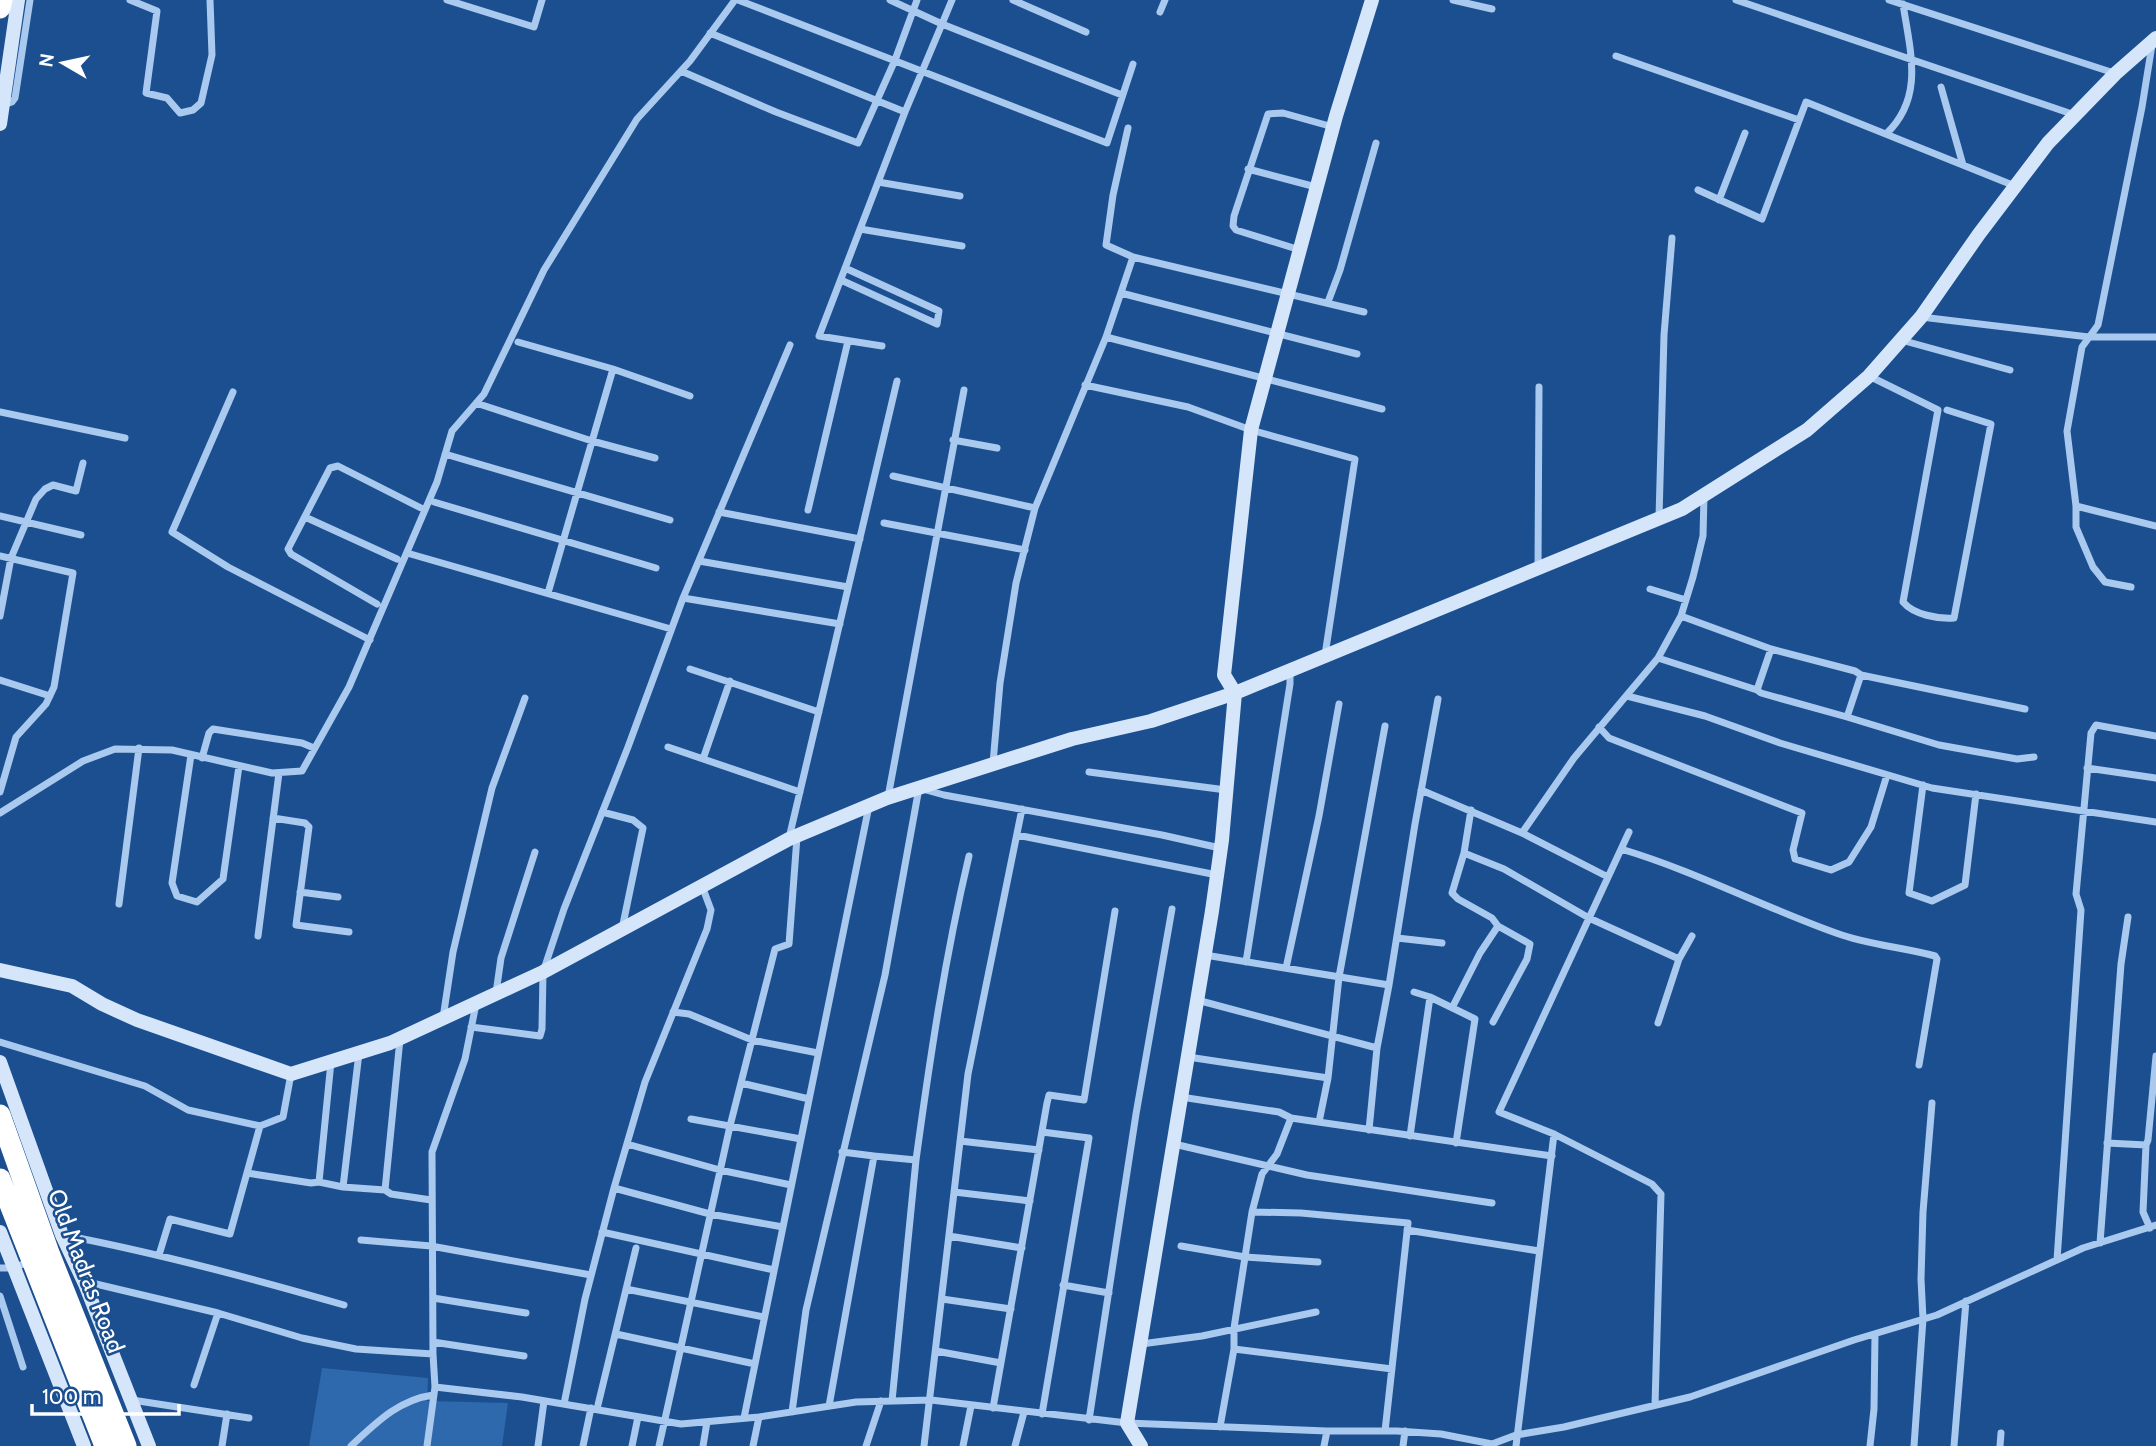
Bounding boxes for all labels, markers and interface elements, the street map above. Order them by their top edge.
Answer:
north arrow [28,28,98,98]
text: N [34,52,59,69]
street label: Old Madras Road [42,1185,131,1357]
scale bar [32,1372,178,1416]
text: 100 m [42,1384,101,1409]

